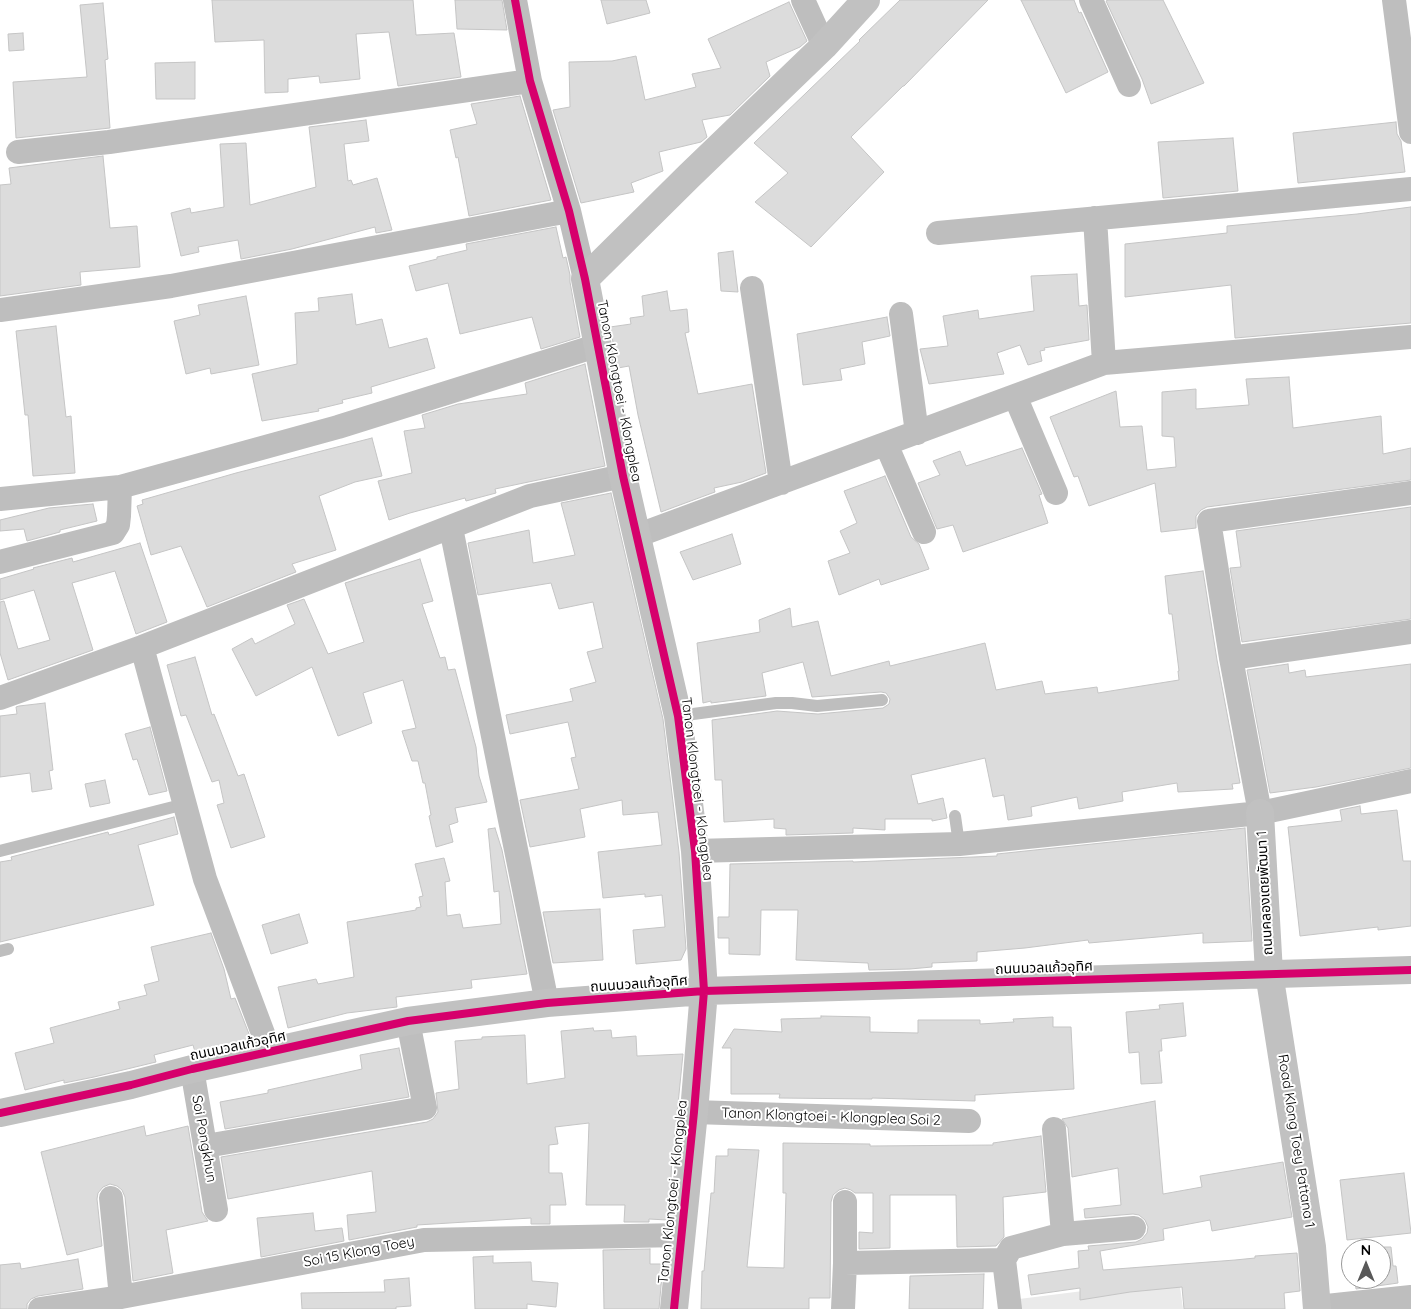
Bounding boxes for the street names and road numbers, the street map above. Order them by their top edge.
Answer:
street label: Tanon Klongtoei - Klongplea [593,299,645,483]
street label: Tanon Klongtoei - Klongplea [677,696,717,882]
street label: ถนนคลองเตยพัฒนา 1 [1253,830,1277,956]
street label: ถนนนวลแก้วอุทิศ [995,958,1093,978]
street label: ถนนนวลแก้วอุทิศ [590,972,688,996]
street label: ถนนนวลแก้วอุทิศ [188,1028,288,1064]
street label: Road Klong Toey Pattana 1 [1274,1053,1318,1229]
street label: Soi Pongkhun [188,1094,220,1184]
street label: Tanon Klongtoei - Klongplea [655,1099,691,1285]
street label: Tanon Klongtoei - Klongplea Soi 2 [721,1105,941,1129]
street label: Soi 15 Klong Toey [302,1233,416,1271]

